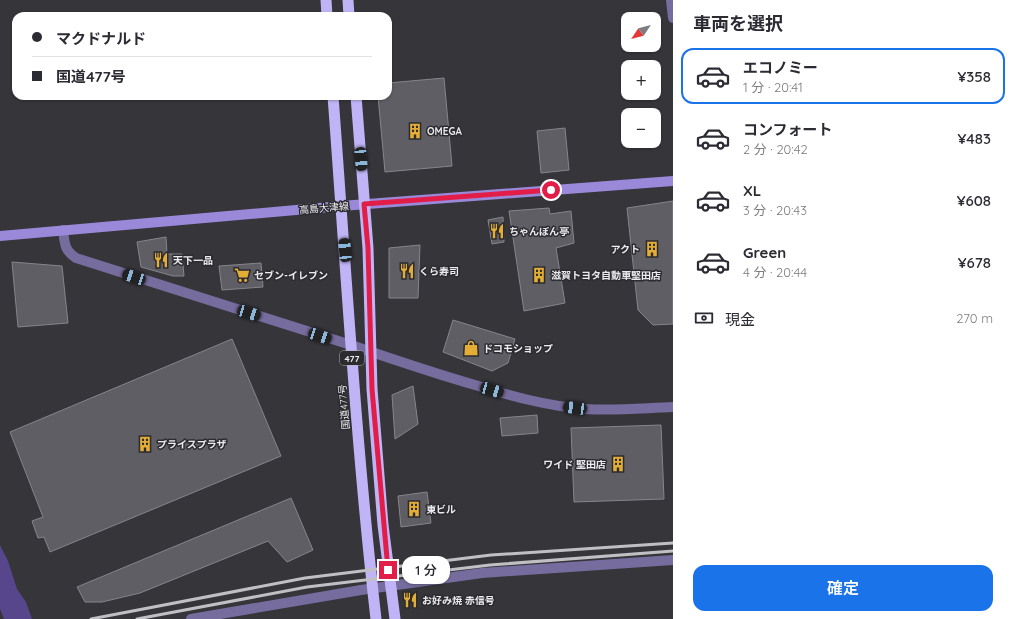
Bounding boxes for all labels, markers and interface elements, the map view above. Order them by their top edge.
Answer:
north arrow [621,12,661,52]
map controls [621,12,661,148]
text: 車両を選択 [693,12,783,35]
text: マクドナルド [56,29,146,48]
icon: car [695,58,731,94]
text: エコノミー [743,58,818,77]
button: + [621,60,661,100]
text: 国道477号 [56,67,126,86]
text: ¥358 [958,67,991,86]
text: 1 分 · 20:41 [743,79,803,95]
button: − [621,108,661,148]
icon: car [695,120,731,156]
text: コンフォート [743,120,833,139]
building icon: OMEGA [406,122,424,140]
place label: OMEGA [427,125,462,138]
text: ¥483 [958,129,991,148]
text: 2 分 · 20:42 [743,141,808,157]
car [354,147,368,171]
route start [542,181,560,199]
text: XL [743,181,761,200]
icon: car [695,182,731,218]
text: ¥608 [957,191,991,210]
street label: 高島大津線 [299,199,349,217]
text: 3 分 · 20:43 [743,202,807,218]
restaurant icon: ちゃんぽん亭 [488,222,506,240]
place label: ちゃんぽん亭 [509,225,569,238]
car [338,238,352,262]
building icon: アクト [643,240,661,258]
place label: アクト [611,243,640,256]
text: Green [743,243,786,262]
icon: car [695,244,731,280]
restaurant icon: 天下一品 [152,251,170,269]
text: ¥678 [958,253,991,272]
place label: 天下一品 [173,254,213,267]
restaurant icon: くら寿司 [398,262,416,280]
text: 4 分 · 20:44 [743,264,807,280]
place label: くら寿司 [419,265,459,278]
supermarket icon: セブン-イレブン [233,266,251,284]
building icon: 滋賀トヨタ自動車堅田店 [530,266,548,284]
car [121,268,147,286]
place label: セブン-イレブン [254,269,328,282]
place label: 滋賀トヨタ自動車堅田店 [551,269,661,282]
car [236,304,262,322]
icon: cash [693,307,715,329]
text: 現金 [725,310,755,329]
text: 270 m [956,310,993,326]
car [307,327,333,345]
shop icon: ドコモショップ [462,339,480,357]
place label: ドコモショップ [483,342,553,355]
road number: 477 [340,351,364,365]
car [479,381,505,399]
street label: 国道477号 [336,384,352,430]
car [562,401,588,415]
building icon: プライスプラザ [136,435,154,453]
place label: プライスプラザ [157,438,227,451]
building icon: ワイド 堅田店 [609,455,627,473]
place label: ワイド 堅田店 [543,458,606,471]
building icon: 東ビル [405,500,423,518]
place label: 東ビル [426,503,456,516]
callout: 1 分 [402,556,450,584]
route end [379,561,397,579]
text: 1 分 [415,562,437,578]
button: 確定 [693,565,993,611]
restaurant icon: お好み焼 赤信号 [401,591,419,609]
place label: お好み焼 赤信号 [422,594,495,607]

